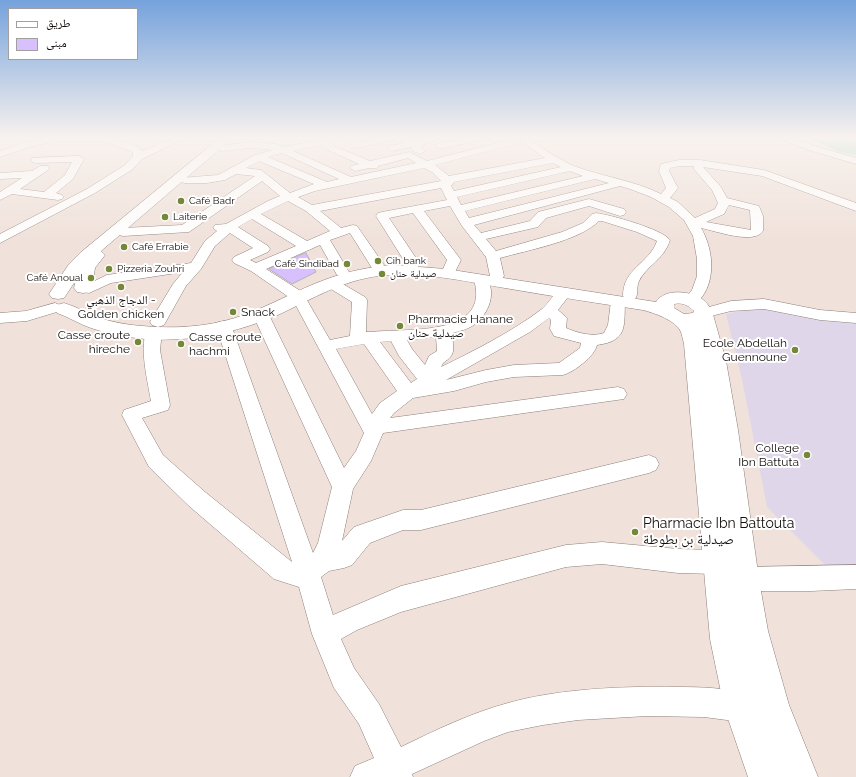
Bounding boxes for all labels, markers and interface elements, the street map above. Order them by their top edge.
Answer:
legend [8,8,138,60]
text: طريق [46,16,71,30]
text: مبنى [46,36,67,50]
place label: Café Badr [189,195,235,207]
marker: Café Badr [176,196,186,206]
place label: Laiterie [173,211,207,223]
marker: Laiterie [160,212,170,222]
place label: Café Errabie [132,241,189,253]
marker: Café Errabie [119,242,129,252]
place label: Cih bank [386,255,426,267]
marker: Cih bank [373,256,383,266]
place label: Café Sindibad [275,258,339,270]
marker: Café Sindibad [342,259,352,269]
place label: Pizzeria Zouhri [117,263,184,275]
marker: Pizzeria Zouhri [104,264,114,274]
place label: صيدلية حنان [390,268,437,280]
marker: صيدلية حنان [377,269,387,279]
place label: Café Anoual [27,272,83,284]
marker: Café Anoual [86,273,96,283]
marker: الدجاج الذهبي - Golden chicken [116,282,126,292]
place label: الدجاج الذهبي - Golden chicken [78,293,164,321]
place label: Snack [241,305,275,319]
marker: Snack [228,307,238,317]
place label: Pharmacie Hanane صيدلية حنان [408,312,513,340]
marker: Pharmacie Hanane صيدلية حنان [395,321,405,331]
place label: Casse croute hireche [58,328,130,356]
place label: Casse croute hachmi [189,330,261,358]
place label: Ecole Abdellah Guennoune [703,336,787,364]
marker: Casse croute hireche [133,337,143,347]
marker: Casse croute hachmi [176,339,186,349]
marker: Ecole Abdellah Guennoune [790,345,800,355]
place label: College Ibn Battuta [738,441,799,469]
marker: College Ibn Battuta [802,450,812,460]
place label: Pharmacie Ibn Battouta صيدلية بن بطوطة [643,516,794,548]
marker: Pharmacie Ibn Battouta صيدلية بن بطوطة [630,527,640,537]

